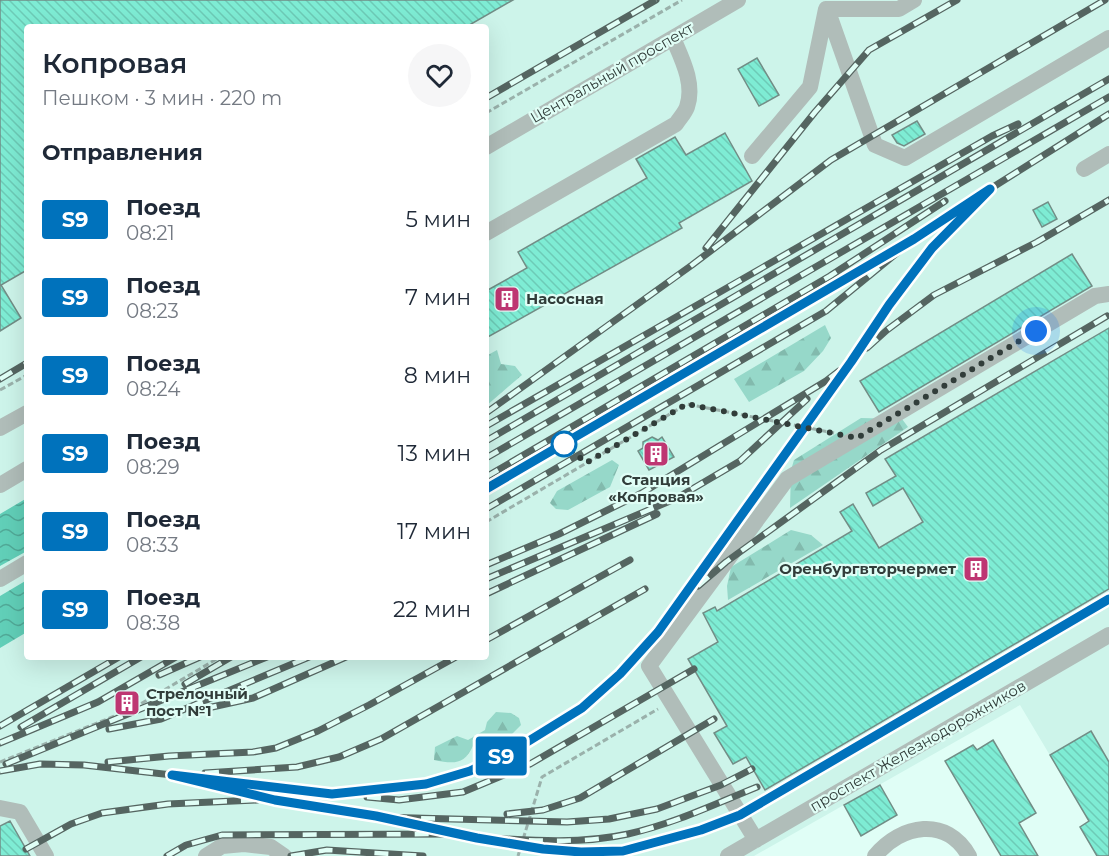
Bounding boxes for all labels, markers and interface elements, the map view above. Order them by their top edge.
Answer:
street label: Центральный проспект [527,18,697,127]
button: heart [408,44,471,107]
text: Копровая [42,46,187,80]
text: Пешком · 3 мин · 220 m [42,86,282,110]
text: Отправления [42,139,203,166]
text: Поезд [126,194,200,221]
text: 5 мин [405,206,471,233]
text: S9 [62,207,88,232]
text: 08:21 [126,221,175,245]
text: Поезд [126,272,200,299]
text: 7 мин [405,284,471,311]
building icon: Насосная [492,284,522,314]
text: S9 [62,285,88,310]
place label: Насосная [526,289,604,308]
text: 08:23 [126,299,179,323]
your location [1021,316,1051,346]
text: Поезд [126,350,200,377]
text: 8 мин [404,362,471,389]
text: S9 [62,363,88,388]
text: 08:24 [126,377,180,401]
text: Поезд [126,428,200,455]
unlabelled marker [551,431,577,457]
building icon: Станция «Копровая» [641,439,671,469]
text: 13 мин [398,440,471,467]
text: S9 [62,441,88,466]
text: 08:29 [126,455,180,479]
place label: Станция «Копровая» [608,470,704,506]
text: Поезд [126,506,200,533]
text: 17 мин [397,518,471,545]
text: S9 [62,519,88,544]
text: 08:33 [126,533,179,557]
building icon: Оренбургвторчермет [961,554,991,584]
place label: Оренбургвторчермет [779,559,956,578]
text: Поезд [126,584,200,611]
text: 22 мин [393,596,471,623]
text: S9 [62,597,88,622]
text: 08:38 [126,611,180,635]
street label: проспект Железнодорожников [806,676,1029,815]
place label: Стрелочный пост №1 [146,684,248,720]
building icon: Стрелочный пост №1 [112,688,142,718]
line badge: S9 [474,736,528,776]
text: S9 [488,744,514,769]

